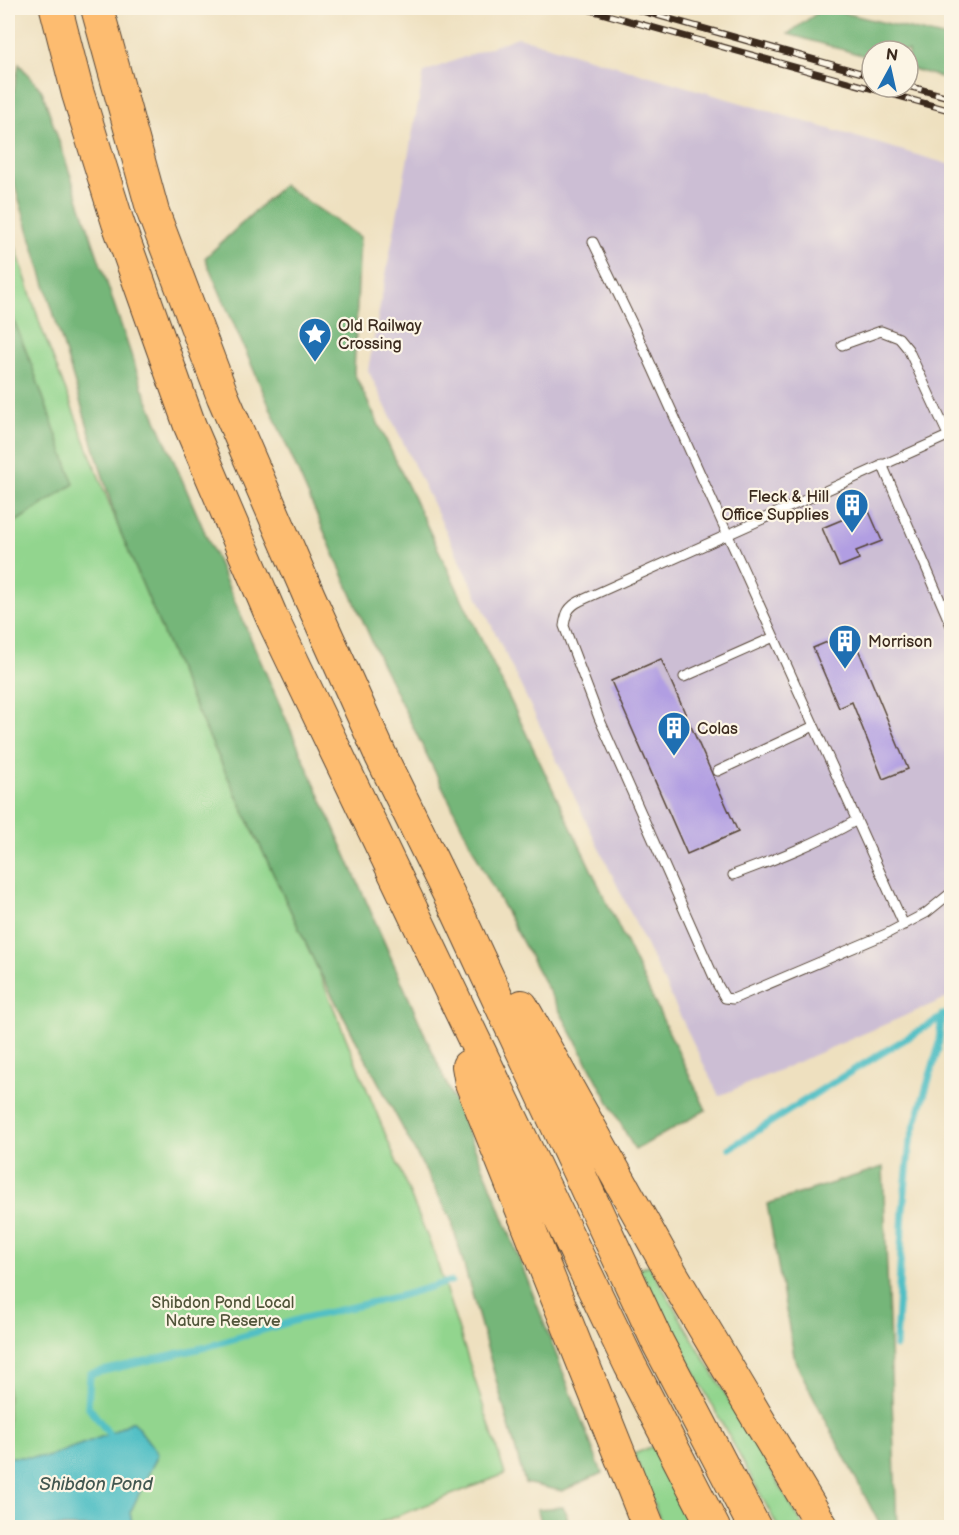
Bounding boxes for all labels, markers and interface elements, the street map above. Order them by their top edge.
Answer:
north arrow [860,39,920,99]
text: N [885,45,899,66]
place icon: Old Railway Crossing [297,316,333,363]
place label: Old Railway Crossing [338,317,423,354]
building icon: Fleck & Hill Office Supplies [834,487,870,534]
place label: Fleck & Hill Office Supplies [722,488,829,525]
building icon: Morrison [827,623,863,670]
place label: Morrison [868,633,932,652]
building icon: Colas [656,710,692,757]
place label: Colas [697,720,738,739]
park label: Shibdon Pond Local Nature Reserve [152,1294,294,1331]
water label: Shibdon Pond [39,1474,153,1495]

